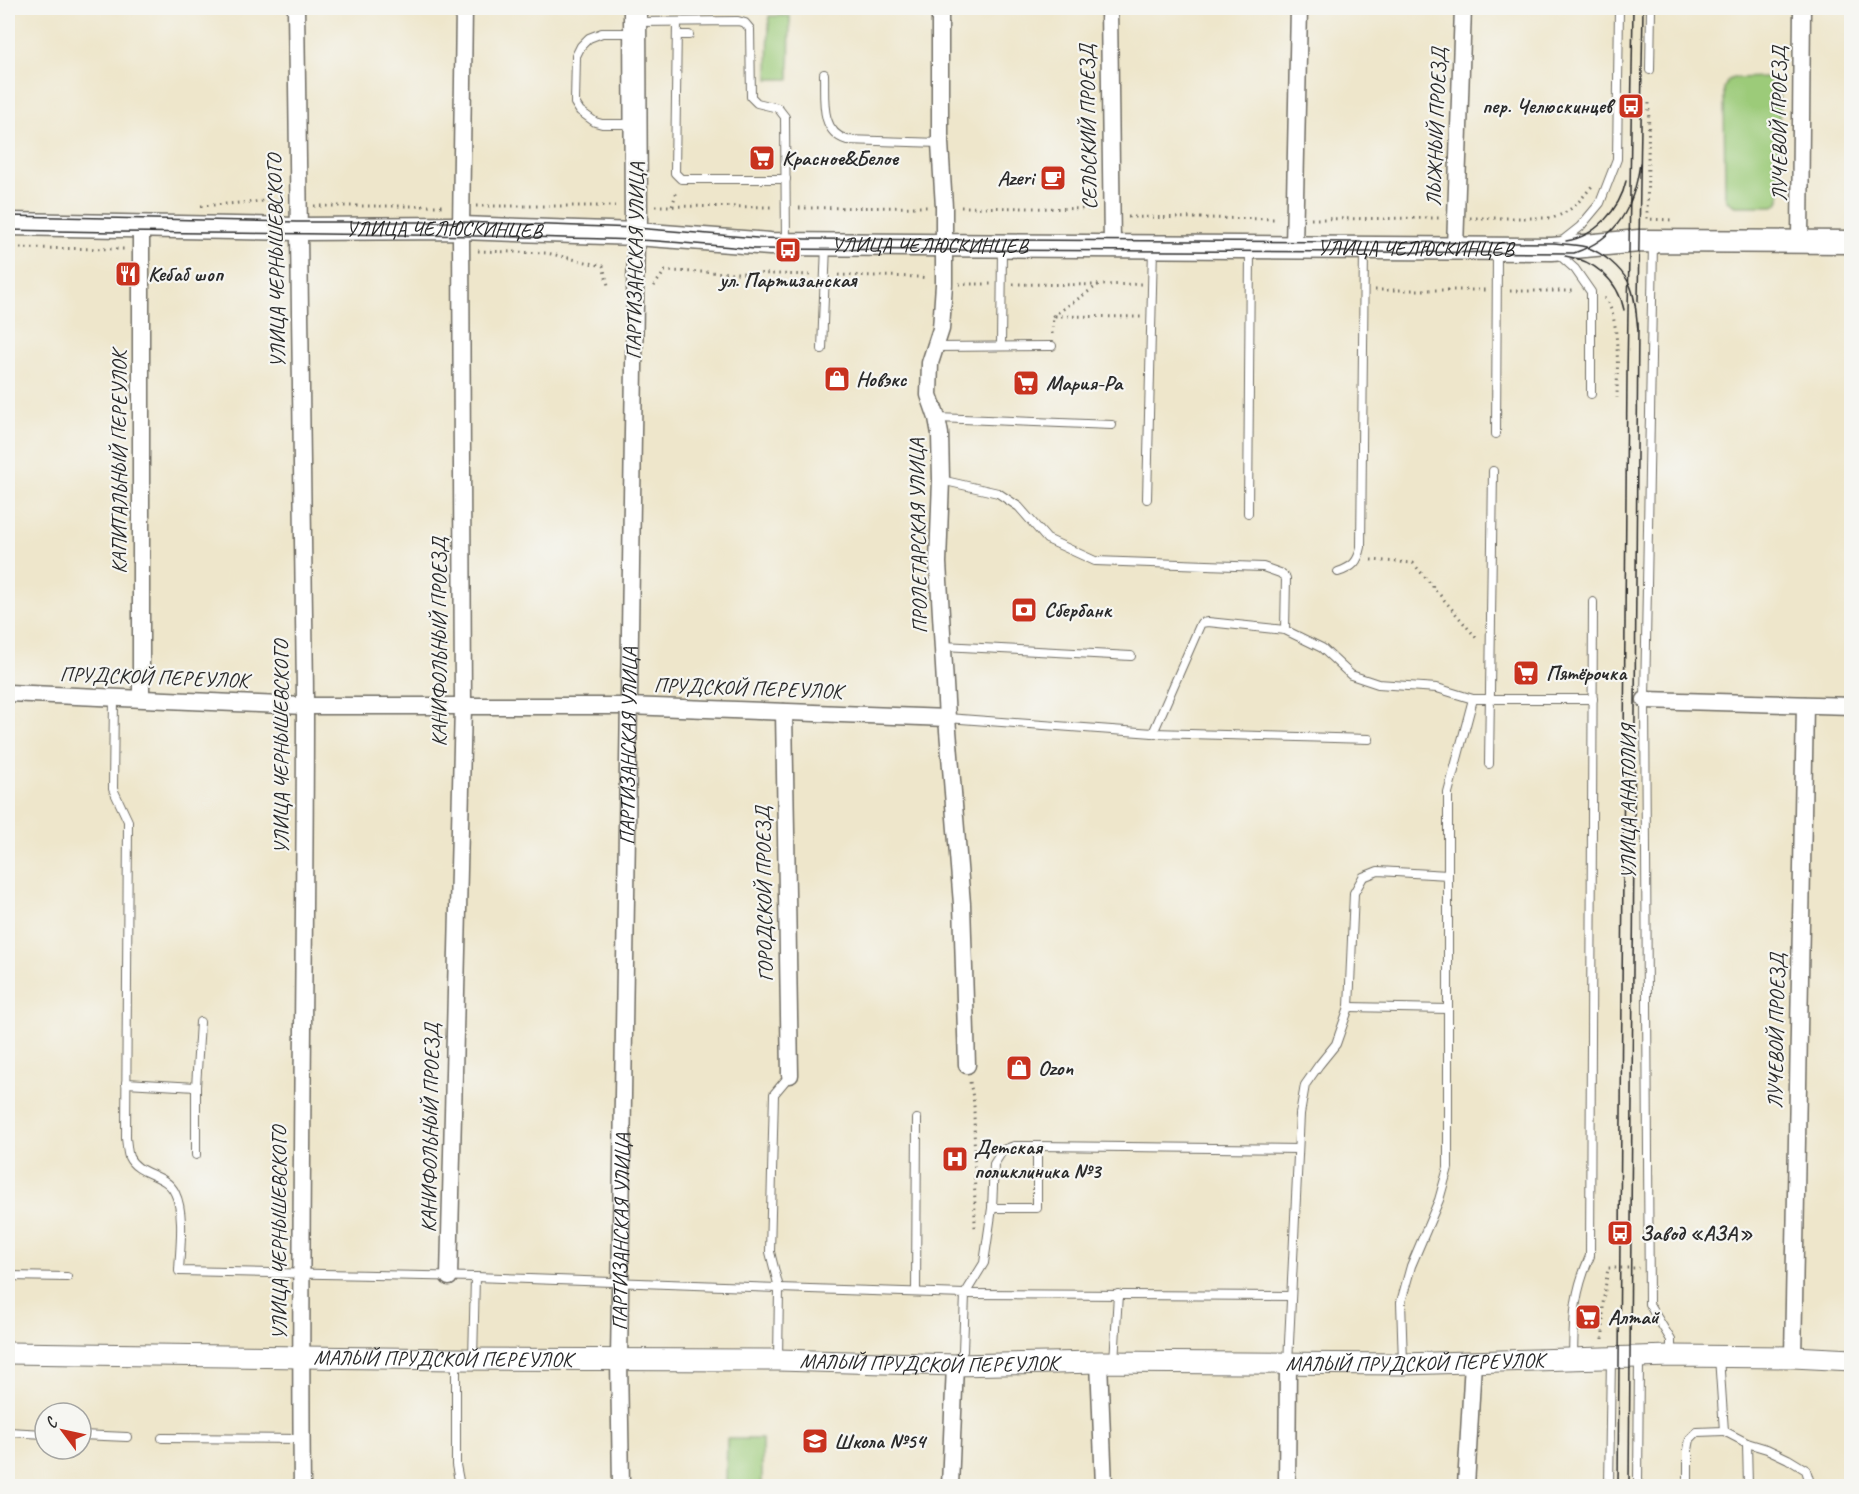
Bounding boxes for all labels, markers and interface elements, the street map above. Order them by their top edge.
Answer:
street label: СЕЛЬСКИЙ ПРОЕЗД [1074,42,1102,210]
street label: ЛЫЖНЫЙ ПРОЕЗД [1420,45,1452,207]
street label: ЛУЧЕВОЙ ПРОЕЗД [1766,45,1792,202]
bus stop icon: пер. Челюскинцев [1616,91,1646,121]
place label: пер. Челюскинцев [1482,93,1616,119]
supermarket icon: Красное&Белое [747,143,777,173]
place label: Красное&Белое [782,145,900,171]
street label: УЛИЦА ЧЕРНЫШЕВСКОГО [261,151,291,368]
street label: ПАРТИЗАНСКАЯ УЛИЦА [620,162,650,360]
cafe icon: Azeri [1038,163,1068,193]
place label: Azeri [998,165,1037,191]
street label: УЛИЦА ЧЕЛЮСКИНЦЕВ [346,215,545,244]
street label: УЛИЦА ЧЕЛЮСКИНЦЕВ [831,231,1030,259]
street label: УЛИЦА ЧЕЛЮСКИНЦЕВ [1317,234,1516,262]
bus stop icon: ул. Партизанская [773,235,803,265]
restaurant icon: Кебаб шоп [113,259,143,289]
place label: Кебаб шоп [148,261,224,287]
place label: ул. Партизанская [717,267,858,293]
street label: КАПИТАЛЬНЫЙ ПЕРЕУЛОК [106,346,132,574]
shop icon: Новэкс [822,364,852,394]
place label: Новэкс [856,366,907,392]
supermarket icon: Мария-Ра [1011,368,1041,398]
place label: Мария-Ра [1046,370,1124,396]
street label: ПРОЛЕТАРСКАЯ УЛИЦА [903,438,933,634]
street label: КАНИФОЛЬНЫЙ ПРОЕЗД [426,536,452,746]
bank icon: Сбербанк [1009,595,1039,625]
place label: Сбербанк [1044,597,1113,623]
street label: УЛИЦА ЧЕРНЫШЕВСКОГО [268,637,294,854]
street label: ПАРТИЗАНСКАЯ УЛИЦА [614,647,643,845]
supermarket icon: Пятёрочка [1511,658,1541,688]
place label: Пятёрочка [1546,660,1628,686]
street label: ПРУДСКОЙ ПЕРЕУЛОК [59,661,253,693]
street label: ПРУДСКОЙ ПЕРЕУЛОК [653,672,847,704]
street label: УЛИЦА АНАТОЛИЯ [1615,721,1641,879]
street label: ГОРОДСКОЙ ПРОЕЗД [749,804,779,982]
street label: ЛУЧЕВОЙ ПРОЕЗД [1762,951,1790,1109]
street label: КАНИФОЛЬНЫЙ ПРОЕЗД [415,1022,445,1233]
shop icon: Ozon [1004,1053,1034,1083]
place label: Ozon [1038,1055,1073,1081]
street label: УЛИЦА ЧЕРНЫШЕВСКОГО [266,1123,292,1340]
street label: ПАРТИЗАНСКАЯ УЛИЦА [606,1133,635,1331]
place label: Детская поликлиника №3 [974,1134,1103,1184]
hospital icon: Детская поликлиника №3 [940,1144,970,1174]
bus stop icon: Завод «АЗА» [1605,1218,1635,1248]
place label: Завод «АЗА» [1640,1220,1753,1246]
supermarket icon: Алтай [1573,1302,1603,1332]
place label: Алтай [1608,1304,1661,1330]
street label: МАЛЫЙ ПРУДСКОЙ ПЕРЕУЛОК [313,1344,577,1372]
street label: МАЛЫЙ ПРУДСКОЙ ПЕРЕУЛОК [1285,1347,1549,1377]
street label: МАЛЫЙ ПРУДСКОЙ ПЕРЕУЛОК [799,1348,1063,1378]
north arrow [33,1401,93,1461]
text: С [41,1413,63,1432]
school or university icon: Школа №54 [800,1426,830,1456]
place label: Школа №54 [834,1428,928,1454]

